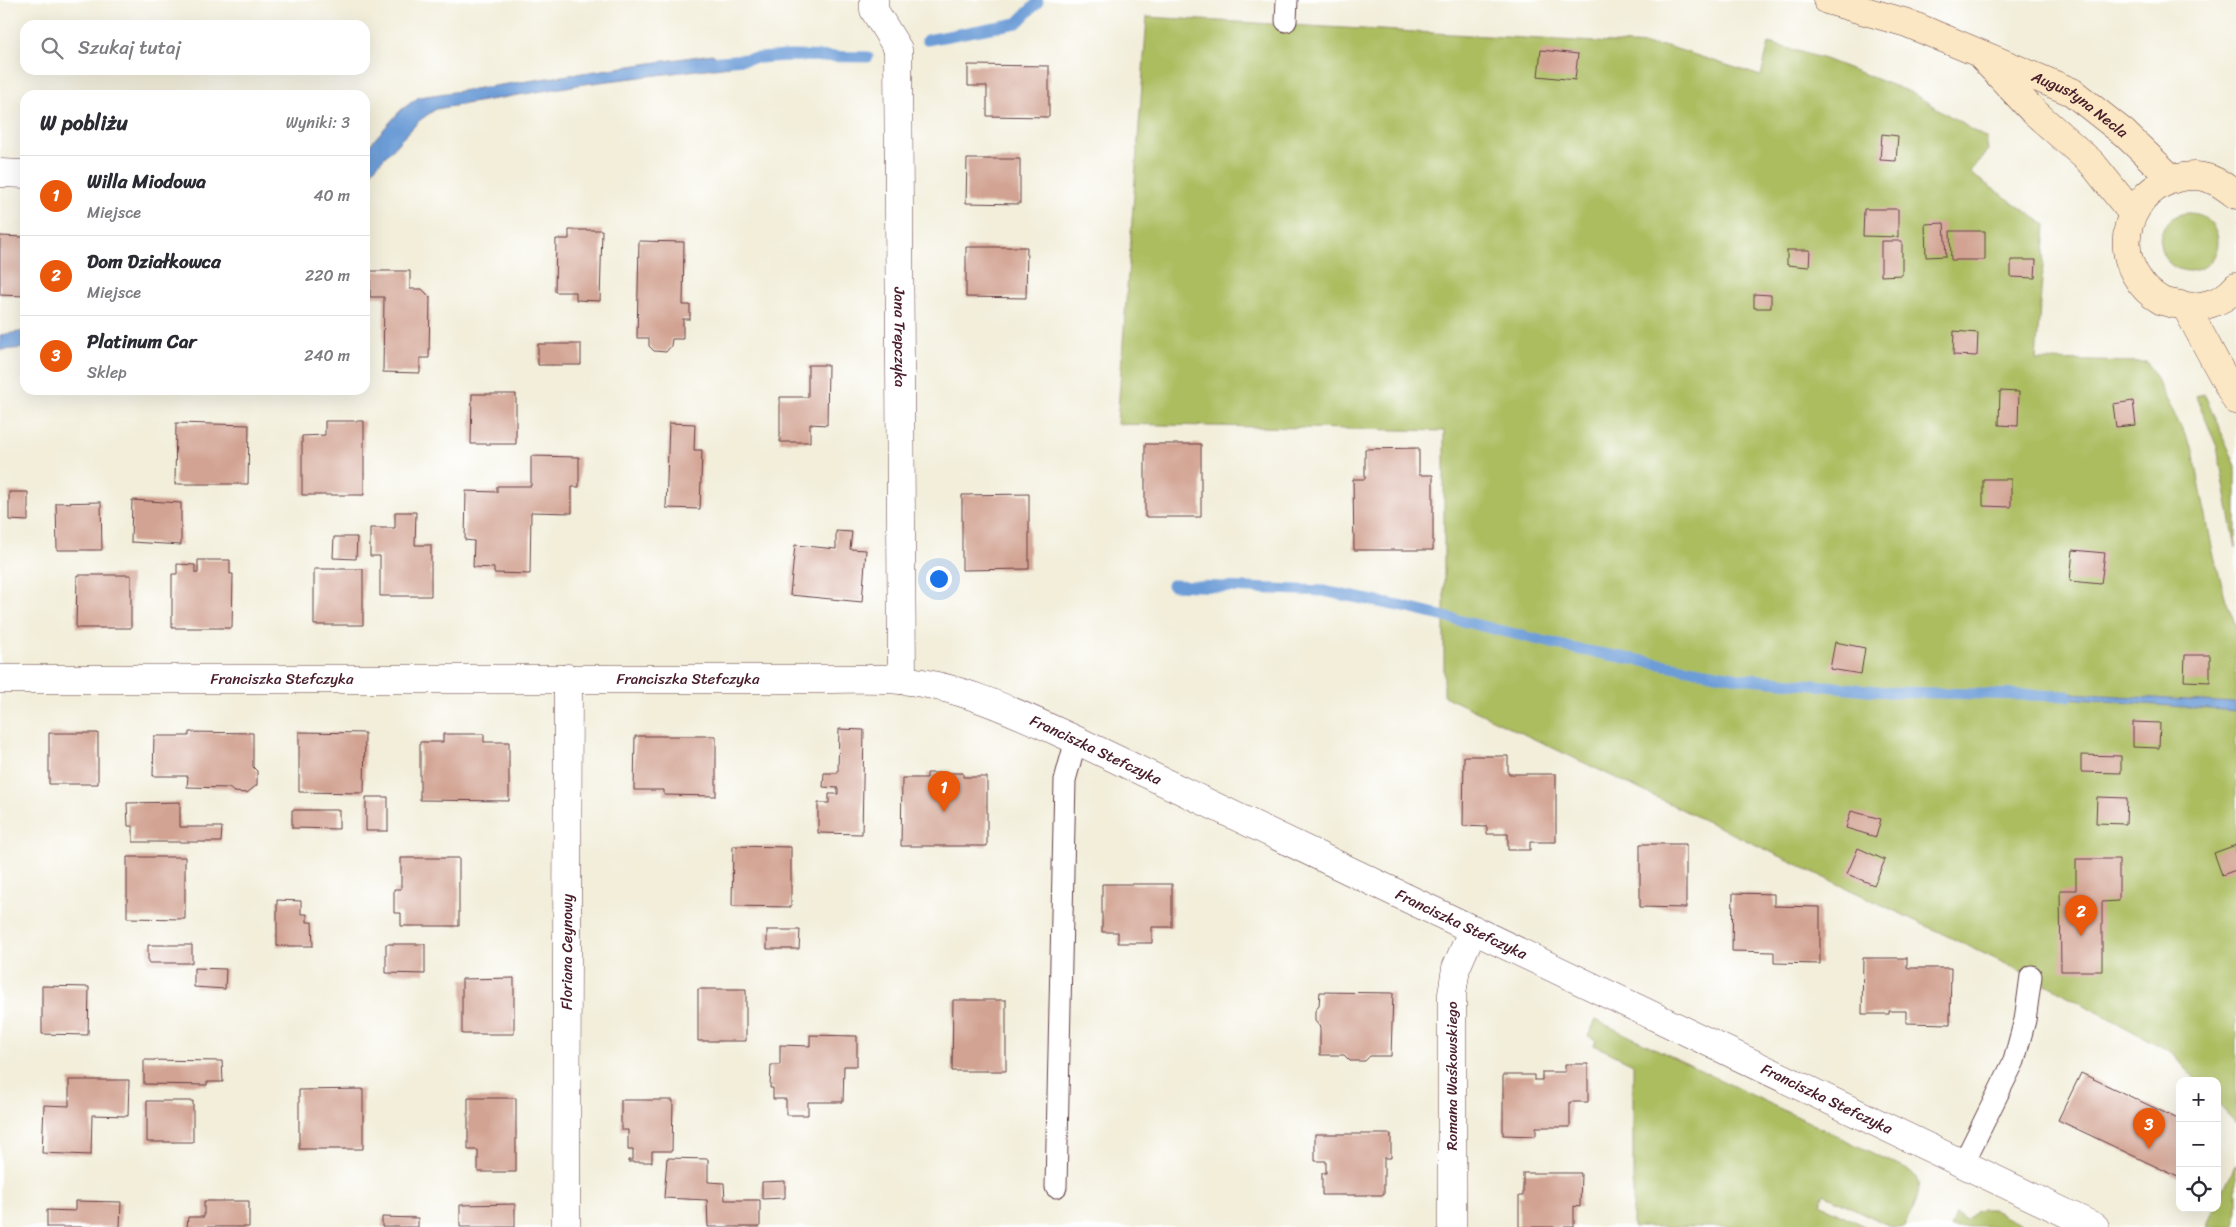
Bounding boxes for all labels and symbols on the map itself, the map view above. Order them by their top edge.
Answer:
street label: Augustyna Necla [2027,63,2134,145]
street label: Jana Trepczyka [887,286,913,388]
your location [926,566,952,592]
street label: Franciszka Stefczyka [210,666,354,692]
street label: Franciszka Stefczyka [616,666,760,692]
street label: Franciszka Stefczyka [1026,708,1167,792]
pin: 1 [928,771,960,812]
street label: Franciszka Stefczyka [1391,882,1532,967]
street label: Floriana Ceynowy [554,894,580,1010]
pin: 2 [2065,895,2097,936]
street label: Romana Waśkowskiego [1439,1001,1465,1151]
street label: Franciszka Stefczyka [1757,1056,1897,1142]
pin: 3 [2133,1108,2165,1149]

